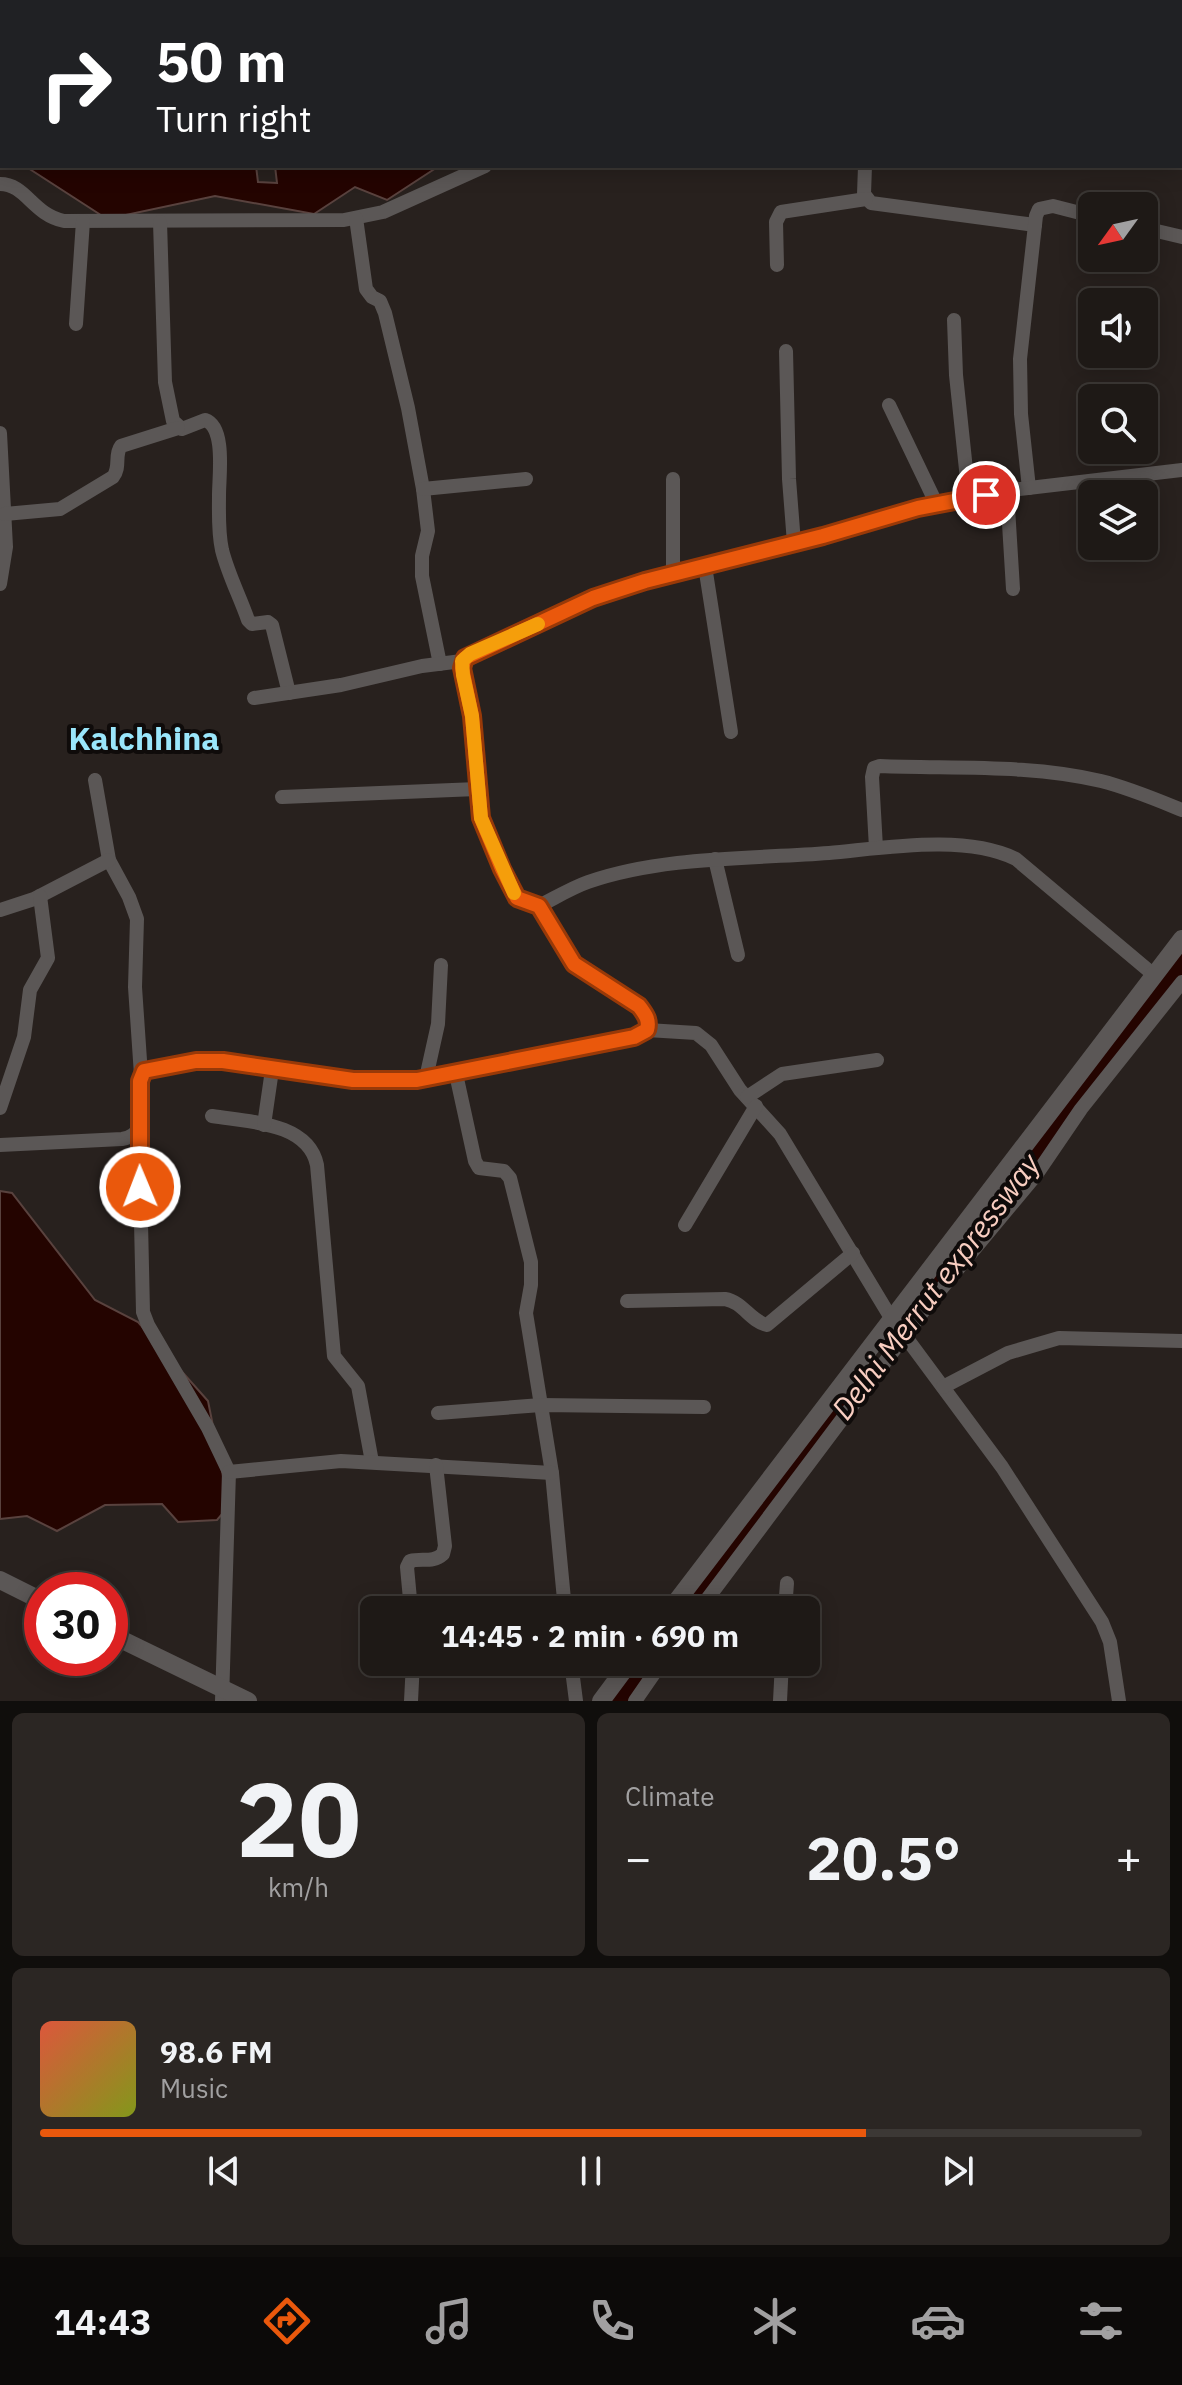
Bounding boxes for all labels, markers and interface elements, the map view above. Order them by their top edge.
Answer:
text: 50 m [156,25,286,97]
icon: right [24,32,128,136]
text: Turn right [156,95,312,142]
north arrow [1078,192,1158,272]
map controls [1078,192,1158,560]
button: sound [1078,288,1158,368]
button: search [1078,384,1158,464]
pin [952,461,1020,529]
icon: arrive [964,473,1008,517]
button: layers [1078,480,1158,560]
district label: Kalchhina [69,717,219,759]
water label: Delhi Merrut expressway [822,1144,1049,1427]
position arrow [98,1145,182,1229]
speed limit sign: 30 [24,1572,128,1676]
text: 14:45 · 2 min · 690 m [441,1616,739,1655]
text: 20 [236,1750,361,1886]
text: Climate [625,1779,715,1813]
text: 20.5° [806,1818,961,1897]
text: − [625,1829,651,1886]
text: + [1116,1829,1142,1886]
text: km/h [268,1870,329,1904]
text: 98.6 FM [160,2032,273,2071]
text: Music [160,2071,228,2105]
icon: previous [202,2149,246,2193]
icon: pause [569,2149,613,2193]
icon: next [936,2149,980,2193]
icon: directions [259,2293,315,2349]
icon: music [421,2293,477,2349]
icon: phone [584,2293,640,2349]
icon: climate [747,2293,803,2349]
icon: car [910,2293,966,2349]
icon: filters [1073,2293,1129,2349]
text: 14:43 [53,2298,152,2345]

